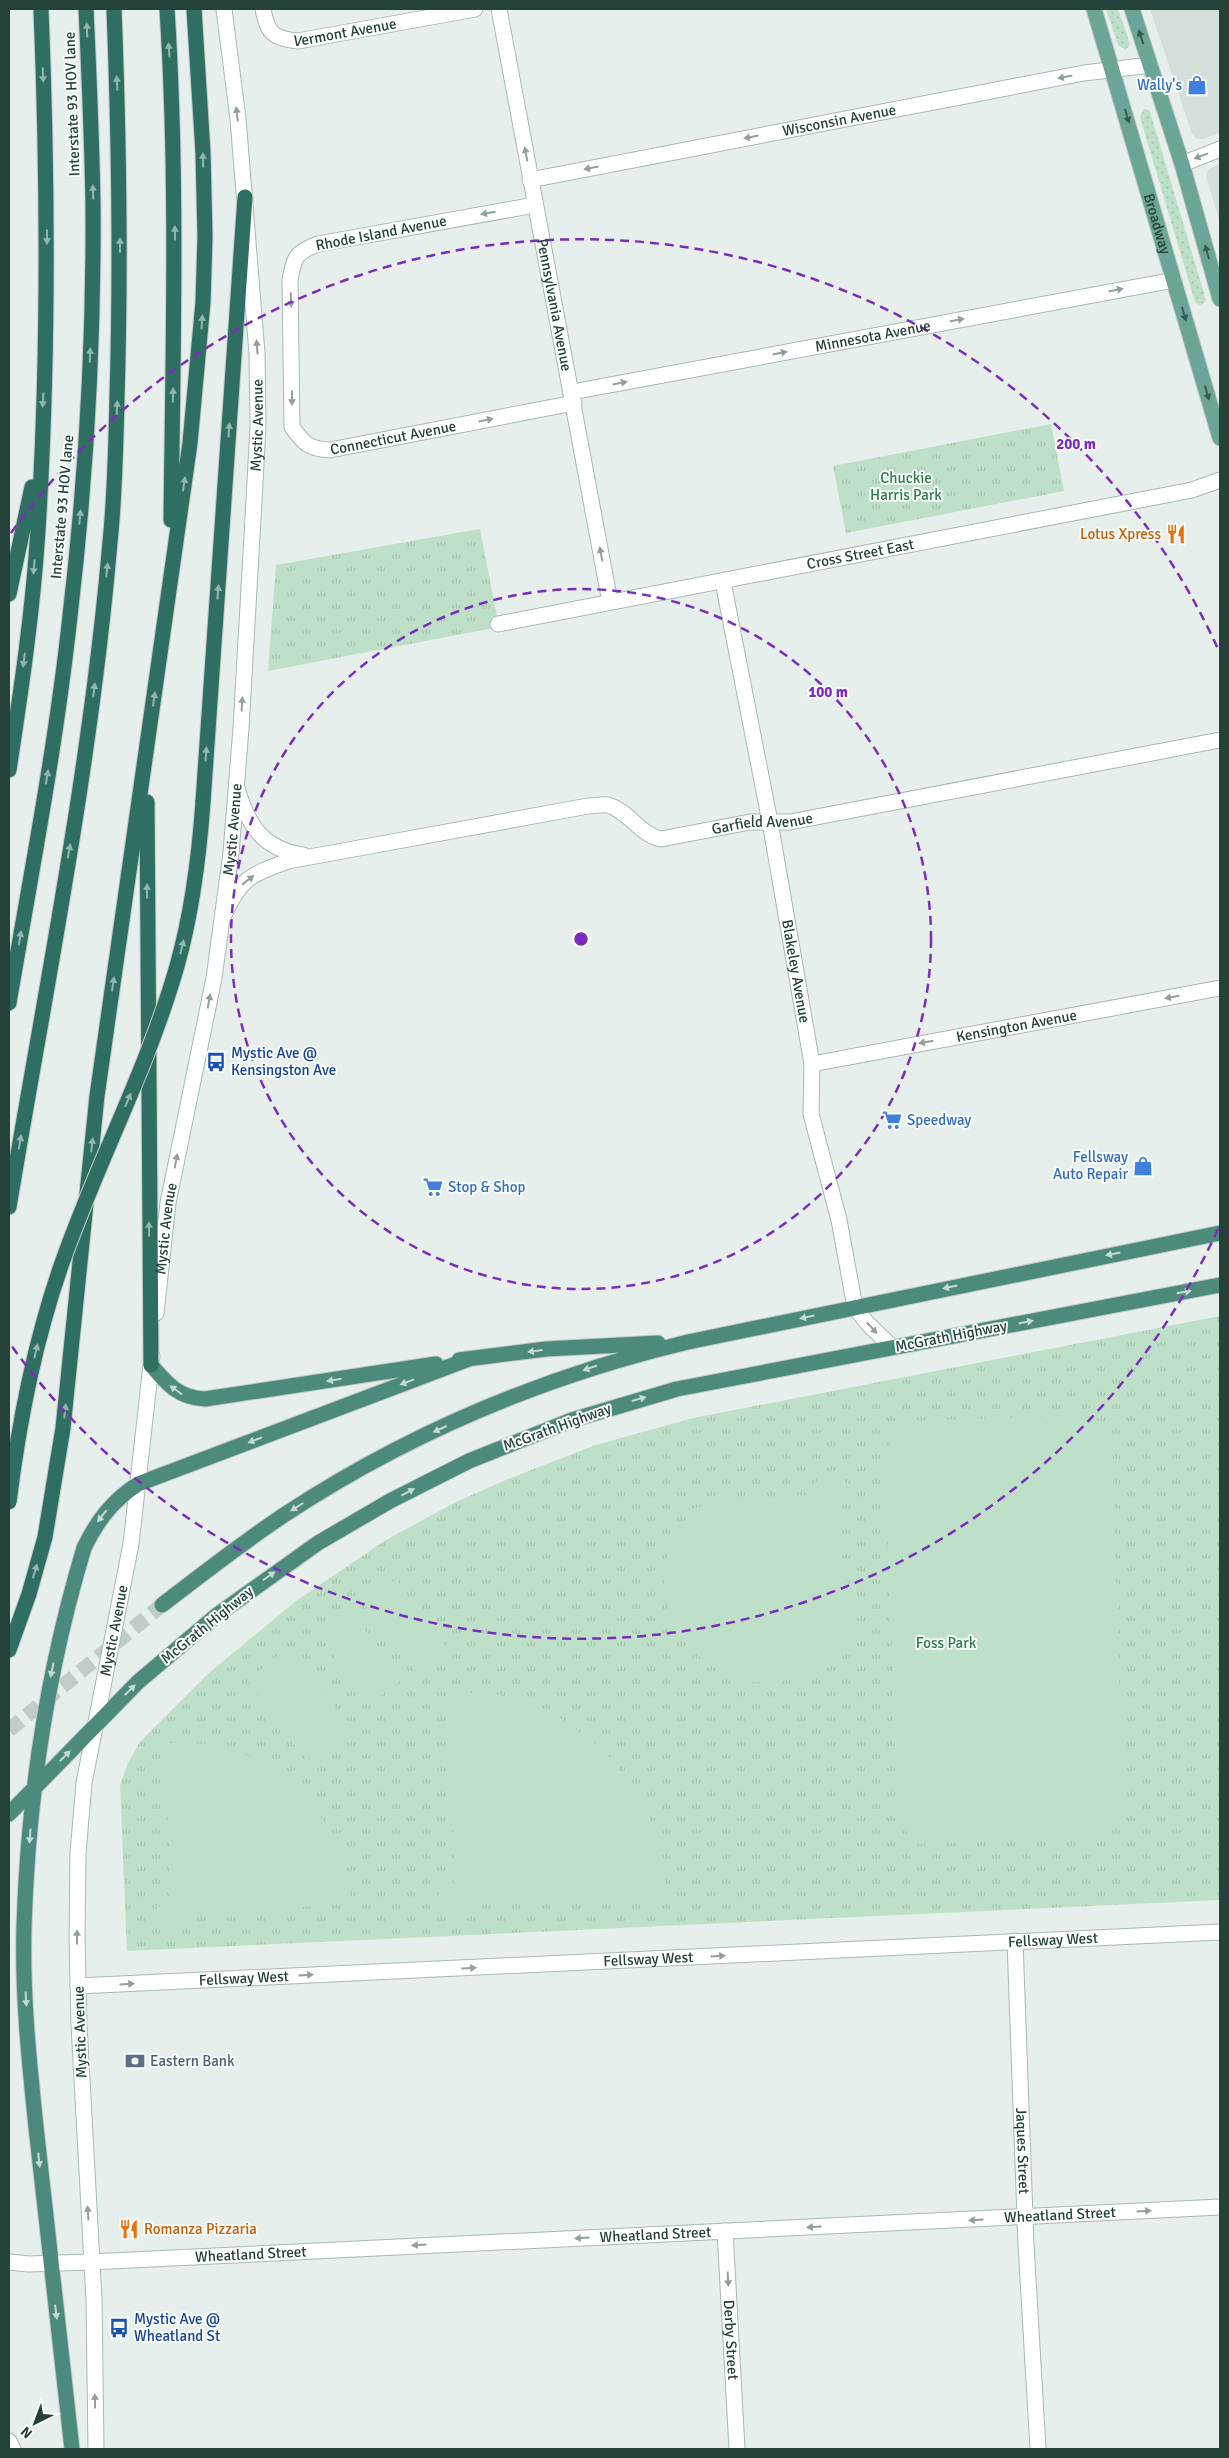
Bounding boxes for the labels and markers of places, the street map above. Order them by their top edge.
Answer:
shop icon: Wally's [1186,74,1208,96]
place label: Wally's [1137,76,1182,94]
restaurant icon: Lotus Xpress [1165,523,1187,545]
place label: Lotus Xpress [1080,525,1161,543]
centre of rings [572,930,590,948]
place label: Mystic Ave @ Kensingston Ave [231,1044,336,1079]
bus stop icon: Mystic Ave @ Kensingston Ave [205,1051,227,1073]
supermarket icon: Speedway [881,1109,903,1131]
place label: Speedway [907,1111,971,1129]
place label: Fellsway Auto Repair [1053,1148,1128,1183]
shop icon: Fellsway Auto Repair [1132,1155,1154,1177]
supermarket icon: Stop & Shop [422,1176,444,1198]
place label: Stop & Shop [448,1178,525,1196]
bank icon: Eastern Bank [124,2050,146,2072]
place label: Eastern Bank [150,2052,235,2070]
restaurant icon: Romanza Pizzaria [118,2218,140,2240]
place label: Romanza Pizzaria [144,2220,257,2238]
place label: Mystic Ave @ Wheatland St [134,2310,220,2345]
bus stop icon: Mystic Ave @ Wheatland St [108,2317,130,2339]

